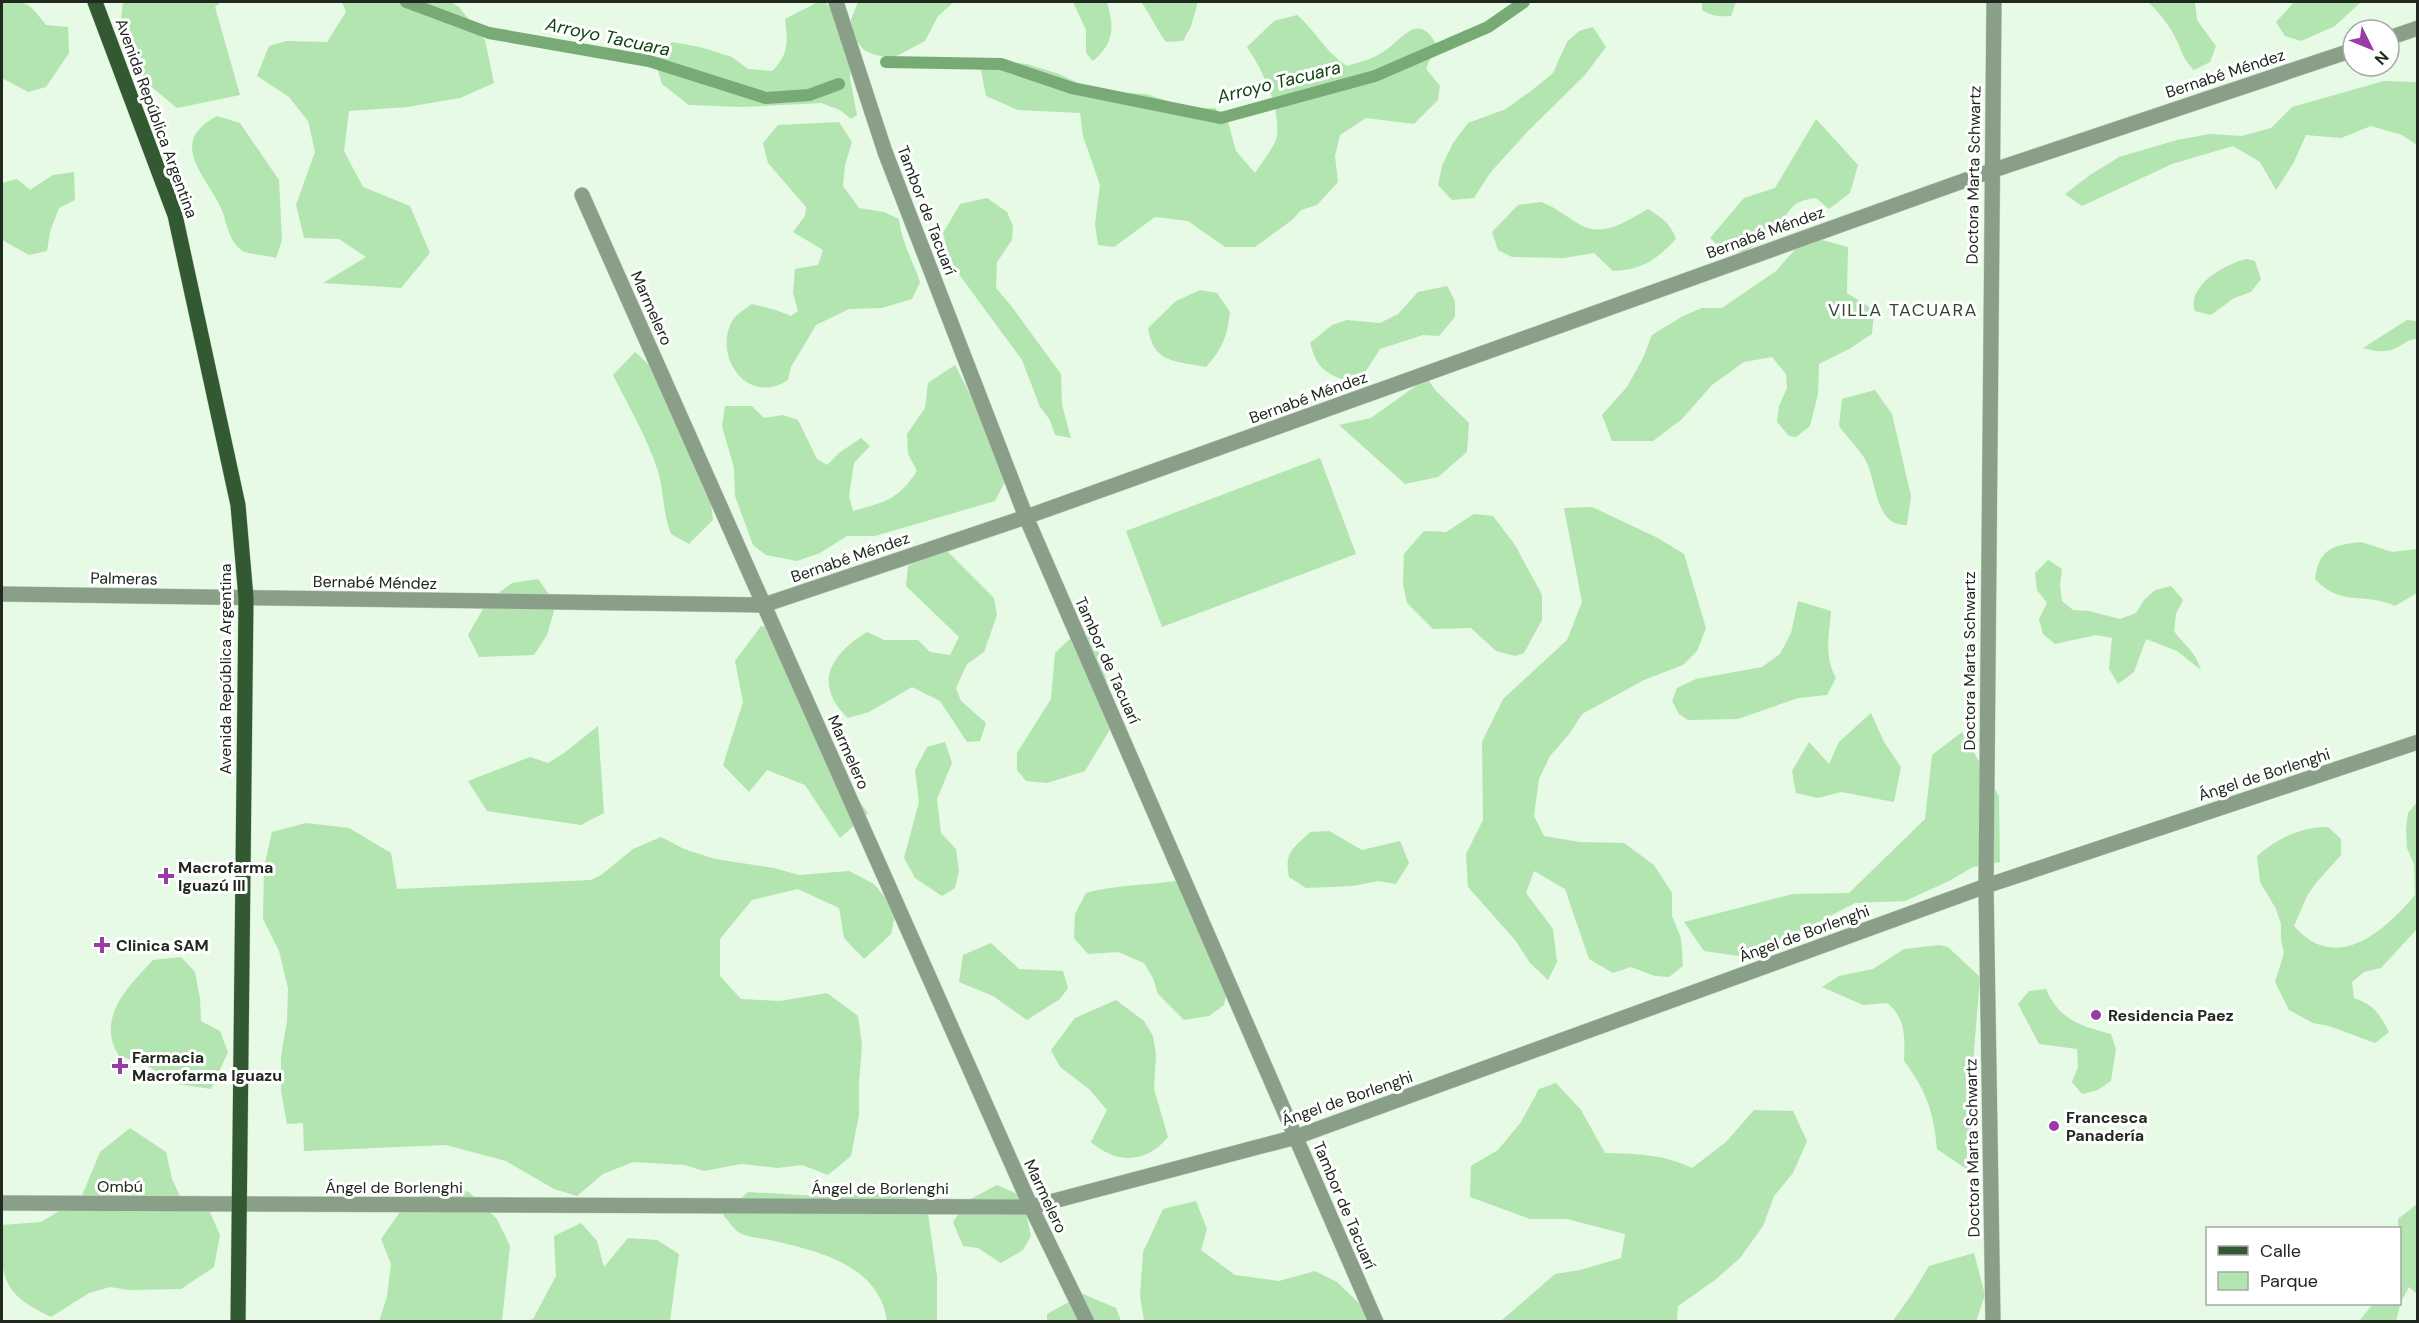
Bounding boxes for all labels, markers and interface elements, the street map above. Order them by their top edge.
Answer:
water label: Arroyo Tacuara [543,12,672,62]
street label: Avenida República Argentina [111,15,202,221]
north arrow [2341,18,2401,78]
street label: Bernabé Méndez [2163,44,2287,103]
text: N [2370,46,2393,69]
water label: Arroyo Tacuara [1214,55,1343,109]
street label: Doctora Marta Schwartz [1961,85,1986,265]
street label: Tambor de Tacuarí [892,143,961,278]
street label: Bernabé Méndez [1703,201,1827,264]
street label: Marmelero [626,268,677,349]
district label: VILLA TACUARA [1828,298,1978,322]
street label: Bernabé Méndez [1246,366,1370,429]
street label: Bernabé Méndez [788,527,912,588]
street label: Avenida República Argentina [215,563,236,775]
street label: Palmeras [90,567,158,590]
street label: Bernabé Méndez [313,571,437,594]
street label: Doctora Marta Schwartz [1959,572,1980,750]
street label: Tambor de Tacuarí [1070,593,1145,727]
street label: Marmelero [823,712,874,793]
street label: Ángel de Borlenghi [2195,743,2333,806]
place label: Macrofarma Iguazú III [178,857,273,896]
marker: Macrofarma Iguazú III [159,869,173,883]
street label: Ángel de Borlenghi [1736,900,1872,967]
place label: Clinica SAM [116,935,209,956]
marker: Clinica SAM [93,936,111,954]
place label: Residencia Paez [2108,1005,2234,1026]
marker: Residencia Paez [2089,1008,2103,1022]
place label: Farmacia Macrofarma Iguazu [132,1047,282,1086]
street label: Doctora Marta Schwartz [1960,1058,1985,1238]
marker: Farmacia Macrofarma Iguazu [113,1059,127,1073]
street label: Ángel de Borlenghi [1279,1066,1416,1131]
place label: Francesca Panadería [2066,1107,2148,1146]
marker: Francesca Panadería [2047,1119,2061,1133]
street label: Tambor de Tacuarí [1308,1138,1381,1273]
street label: Marmelero [1019,1156,1072,1237]
street label: Ombú [97,1176,143,1197]
street label: Ángel de Borlenghi [325,1177,463,1198]
street label: Ángel de Borlenghi [811,1178,949,1199]
legend [2206,1227,2401,1305]
text: Calle [2260,1239,2301,1263]
text: Parque [2260,1269,2318,1293]

